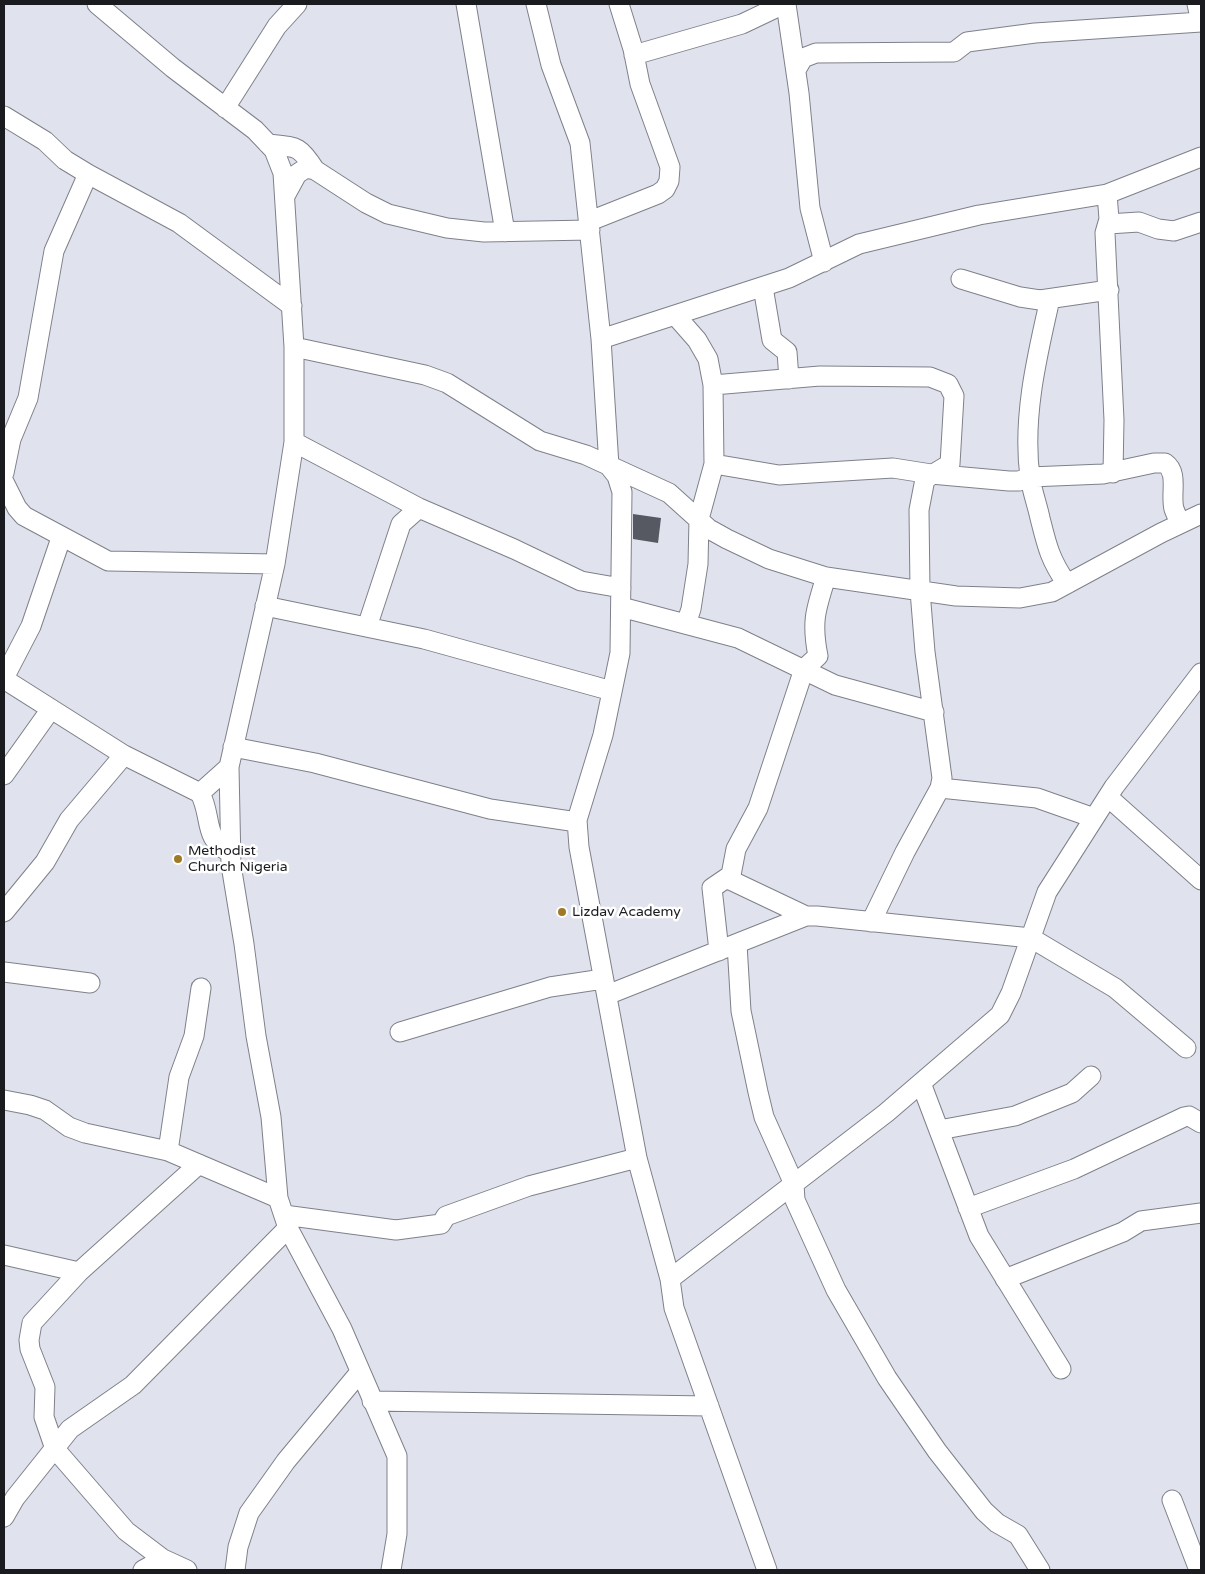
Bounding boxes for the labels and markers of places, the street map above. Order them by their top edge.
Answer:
place label: Methodist Church Nigeria [188,843,288,876]
marker: Methodist Church Nigeria [172,853,184,865]
place label: Lizdav Academy [572,904,681,920]
marker: Lizdav Academy [556,906,568,918]

